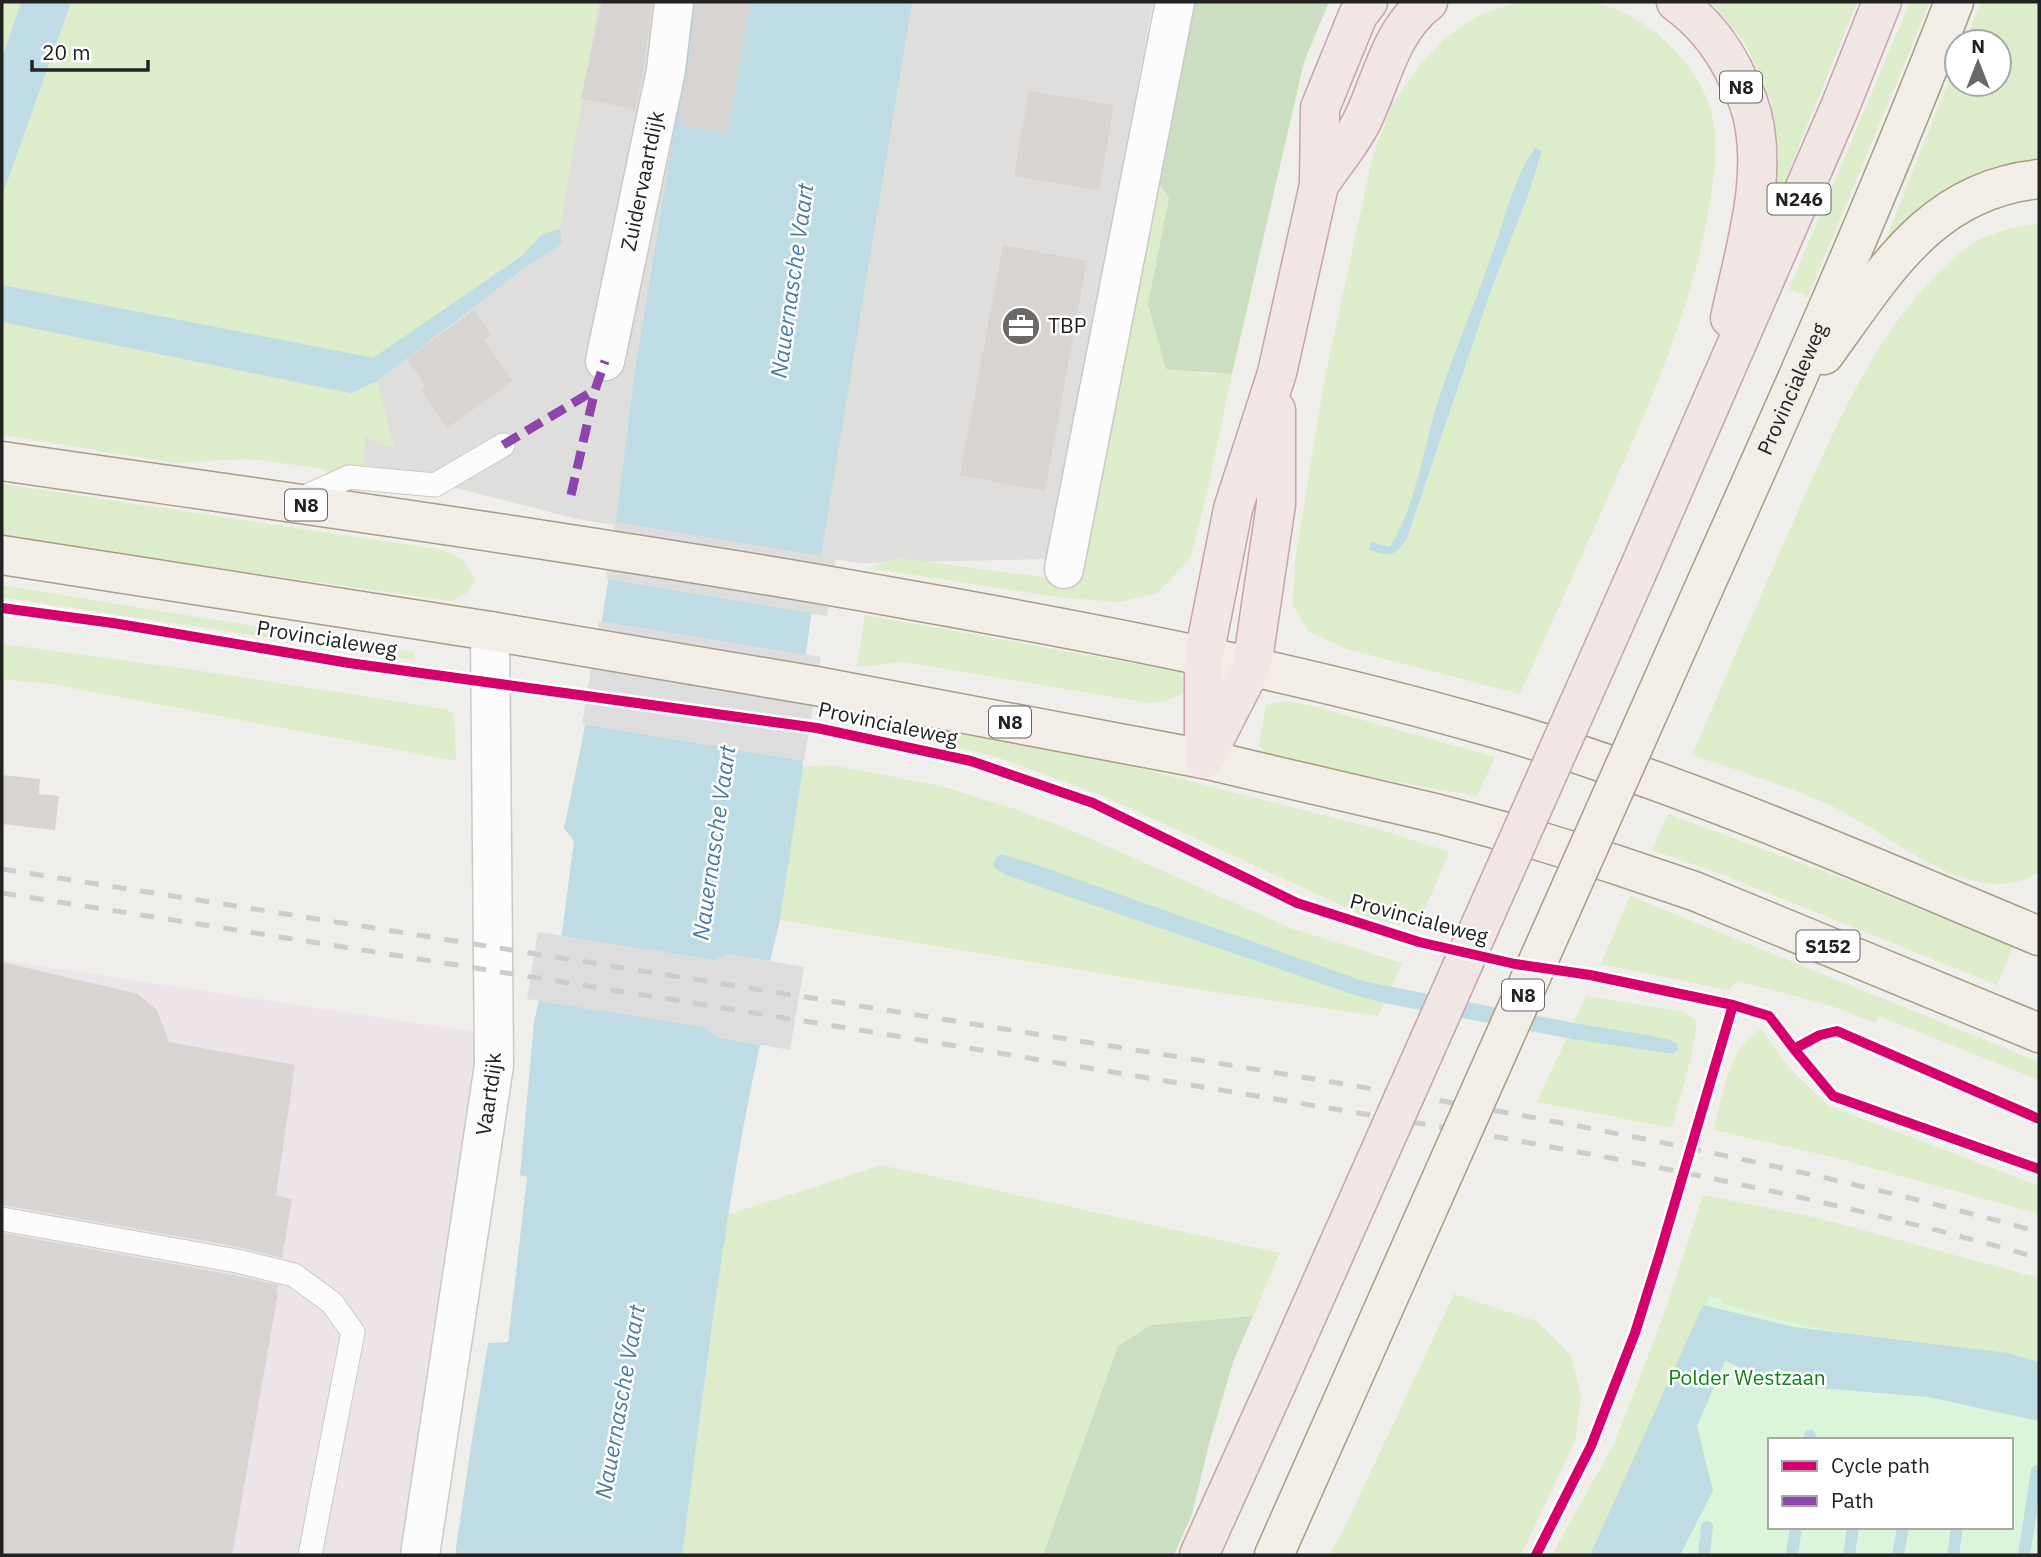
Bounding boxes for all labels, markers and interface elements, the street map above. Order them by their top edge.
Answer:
scale bar [32,28,147,72]
north arrow [1943,28,2013,98]
text: N [1971,34,1985,58]
text: 20 m [42,38,91,66]
road number: N8 [1720,72,1762,102]
street label: Zuidervaartdijk [613,108,670,253]
water label: Nauernasche Vaart [762,181,820,380]
road number: N246 [1768,183,1830,214]
office icon: TBP [1000,305,1042,347]
place label: TBP [1048,311,1086,339]
street label: Provincialeweg [1750,318,1833,459]
road number: N8 [285,490,327,520]
street label: Provincialeweg [255,613,399,663]
street label: Provincialeweg [816,695,961,751]
road number: N8 [989,706,1031,737]
water label: Nauernasche Vaart [684,743,742,942]
street label: Provincialeweg [1347,886,1491,950]
road number: S152 [1797,930,1860,962]
road number: N8 [1502,979,1544,1010]
street label: Vaartdijk [469,1053,507,1137]
water label: Nauernasche Vaart [587,1302,651,1501]
park label: Polder Westzaan [1668,1363,1826,1391]
legend [1768,1438,2013,1529]
text: Cycle path [1831,1451,1930,1479]
text: Path [1831,1486,1874,1514]

